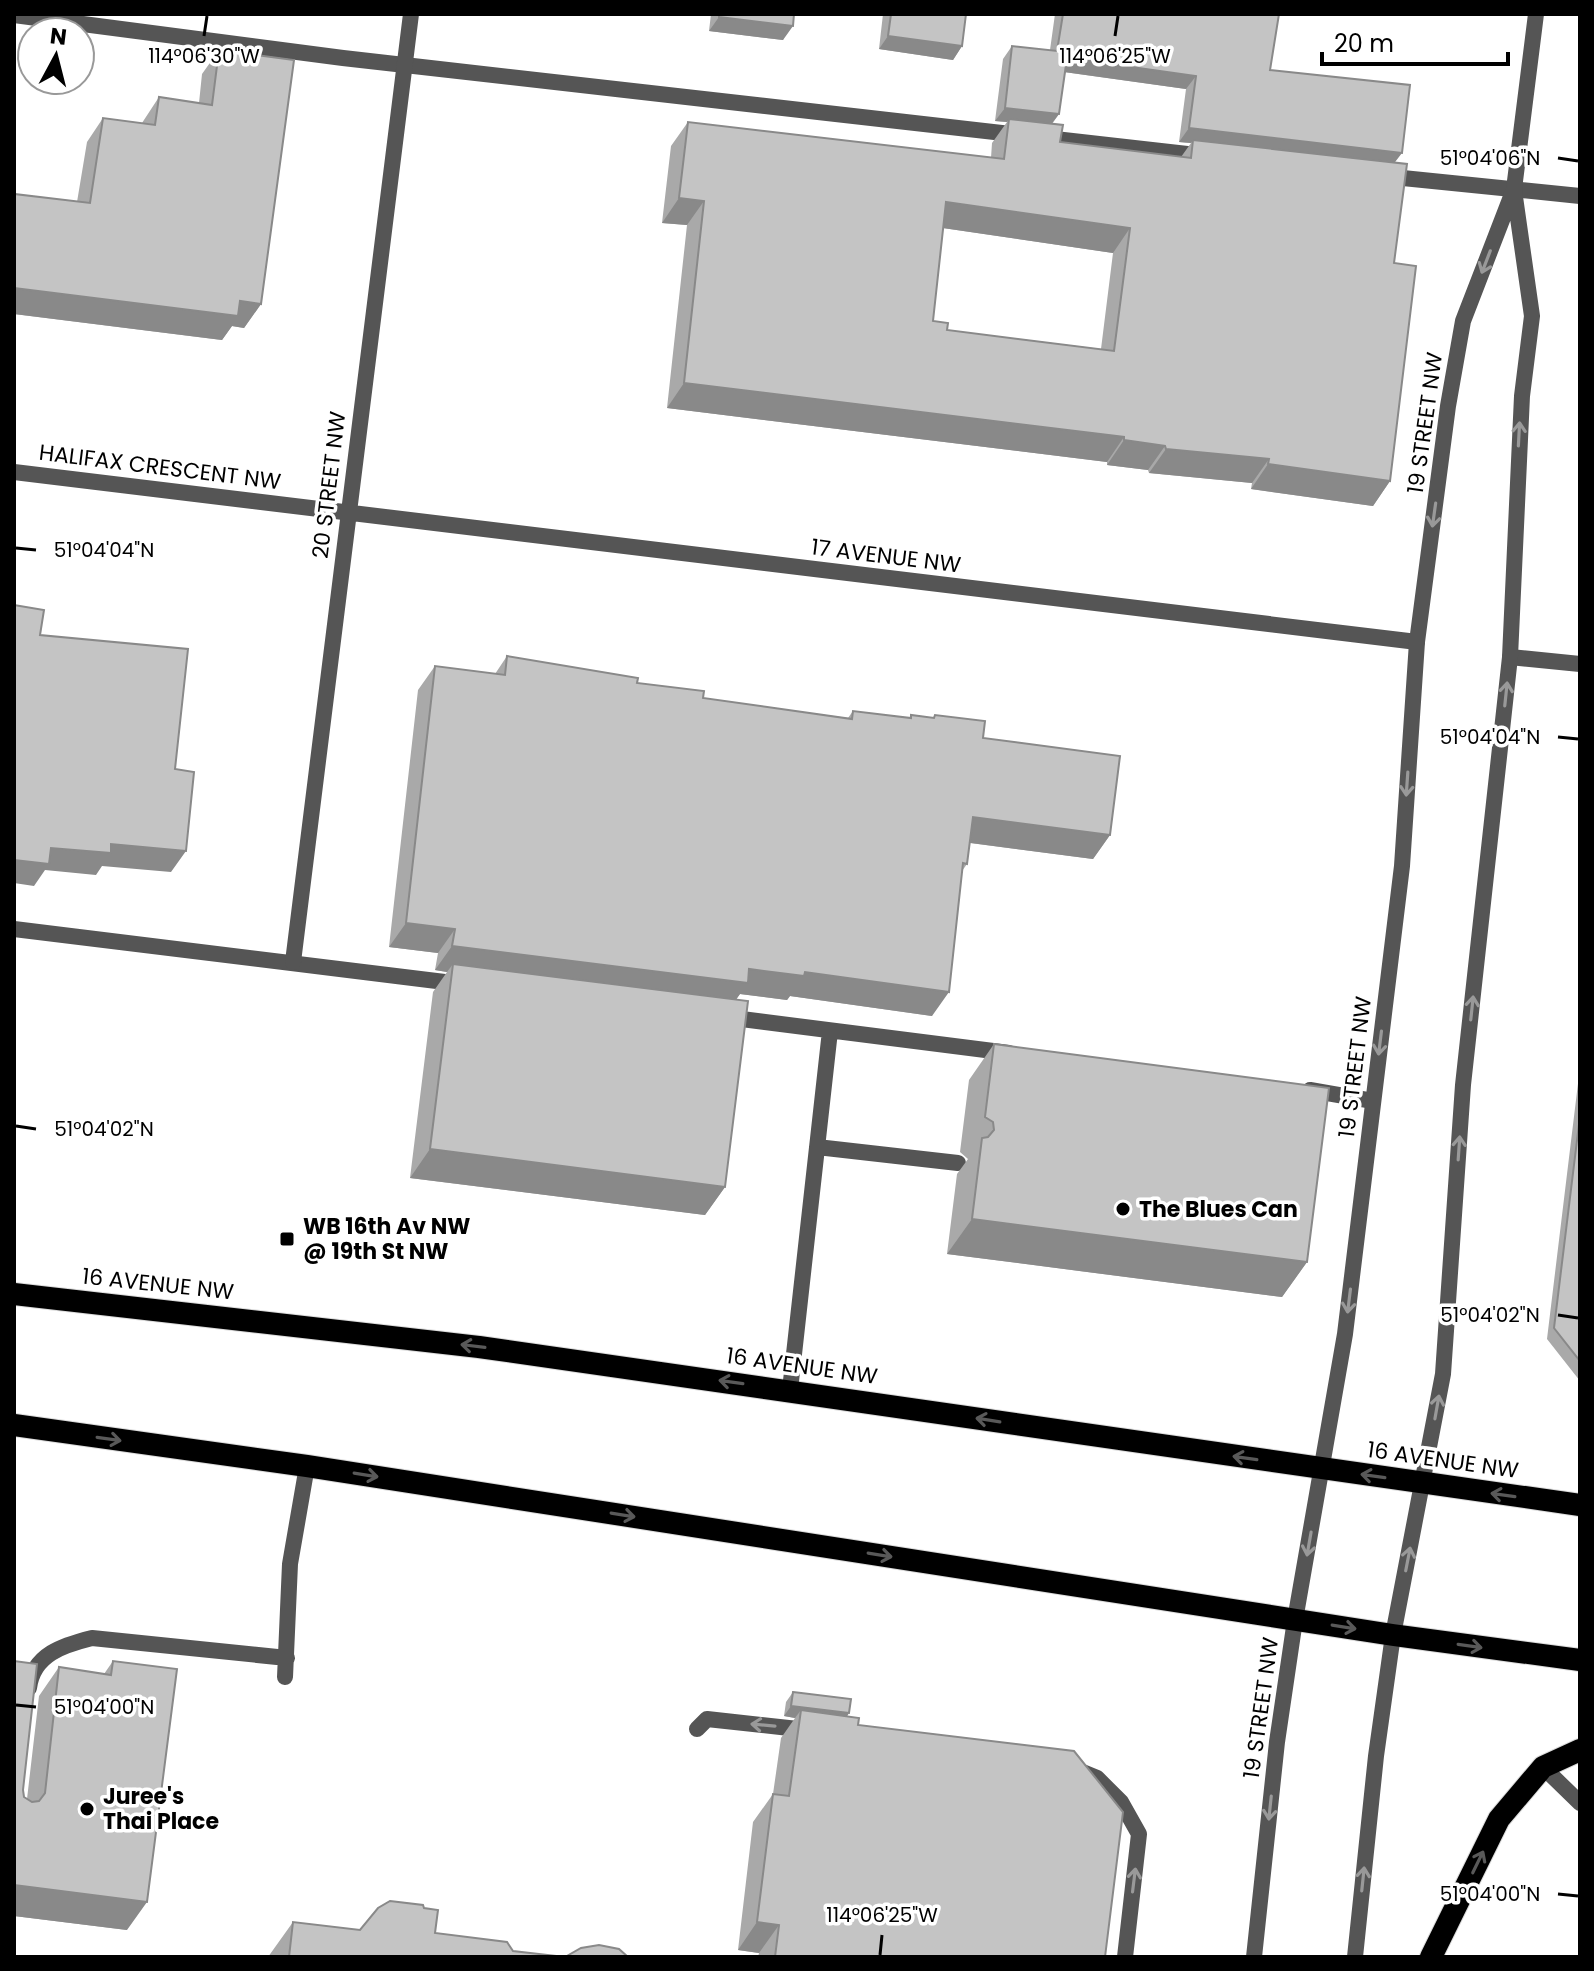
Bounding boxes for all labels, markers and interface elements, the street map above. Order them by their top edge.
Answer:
north arrow [16,16,96,96]
scale bar [1322,16,1508,66]
text: N [48,20,68,53]
text: 20 m [1334,27,1394,60]
text: 114°06'30"W [148,42,260,70]
text: 114°06'25"W [1059,42,1171,70]
text: 51°04'06"N [1440,144,1540,172]
one-way arrow [1478,249,1492,273]
street label: 19 STREET NW [1400,350,1450,496]
street label: 20 STREET NW [305,410,353,560]
one-way arrow [1512,421,1527,448]
street label: HALIFAX CRESCENT NW [37,437,283,497]
one-way arrow [1427,501,1442,528]
street label: 17 AVENUE NW [810,531,962,581]
text: 51°04'04"N [54,536,154,564]
one-way arrow [1499,681,1514,708]
text: 51°04'04"N [1440,723,1540,751]
one-way arrow [1399,770,1414,797]
street label: 19 STREET NW [1331,995,1379,1139]
one-way arrow [1465,996,1480,1021]
one-way arrow [1373,1029,1388,1056]
text: 51°04'02"N [54,1115,154,1143]
one-way arrow [1452,1135,1467,1162]
place label: The Blues Can [1139,1194,1298,1225]
marker: The Blues Can [1114,1200,1132,1218]
place label: WB 16th Av NW @ 19th St NW [303,1211,470,1267]
marker: WB 16th Av NW @ 19th St NW [278,1230,296,1248]
street label: 16 AVENUE NW [81,1261,235,1307]
one-way arrow [1342,1287,1357,1314]
text: 51°04'02"N [1440,1301,1540,1329]
one-way arrow [461,1338,486,1353]
street label: 16 AVENUE NW [724,1340,880,1392]
one-way arrow [719,1374,744,1389]
one-way arrow [1430,1394,1445,1420]
one-way arrow [976,1411,1001,1426]
one-way arrow [96,1432,121,1447]
street label: 16 AVENUE NW [1365,1434,1521,1486]
one-way arrow [1233,1450,1258,1465]
one-way arrow [353,1468,378,1483]
one-way arrow [1360,1468,1386,1483]
one-way arrow [1491,1487,1516,1502]
one-way arrow [610,1508,635,1523]
one-way arrow [1300,1531,1315,1557]
one-way arrow [1401,1547,1416,1572]
one-way arrow [867,1548,892,1563]
one-way arrow [1331,1620,1356,1635]
street label: 19 STREET NW [1236,1635,1286,1781]
one-way arrow [1457,1639,1482,1654]
text: 51°04'00"N [54,1693,154,1721]
one-way arrow [750,1717,777,1732]
place label: Juree's Thai Place [103,1781,219,1837]
one-way arrow [1262,1794,1277,1821]
marker: Juree's Thai Place [78,1800,96,1818]
one-way arrow [1471,1850,1486,1874]
one-way arrow [1126,1867,1141,1893]
one-way arrow [1355,1867,1370,1893]
text: 51°04'00"N [1440,1880,1540,1908]
text: 114°06'25"W [826,1901,938,1929]

